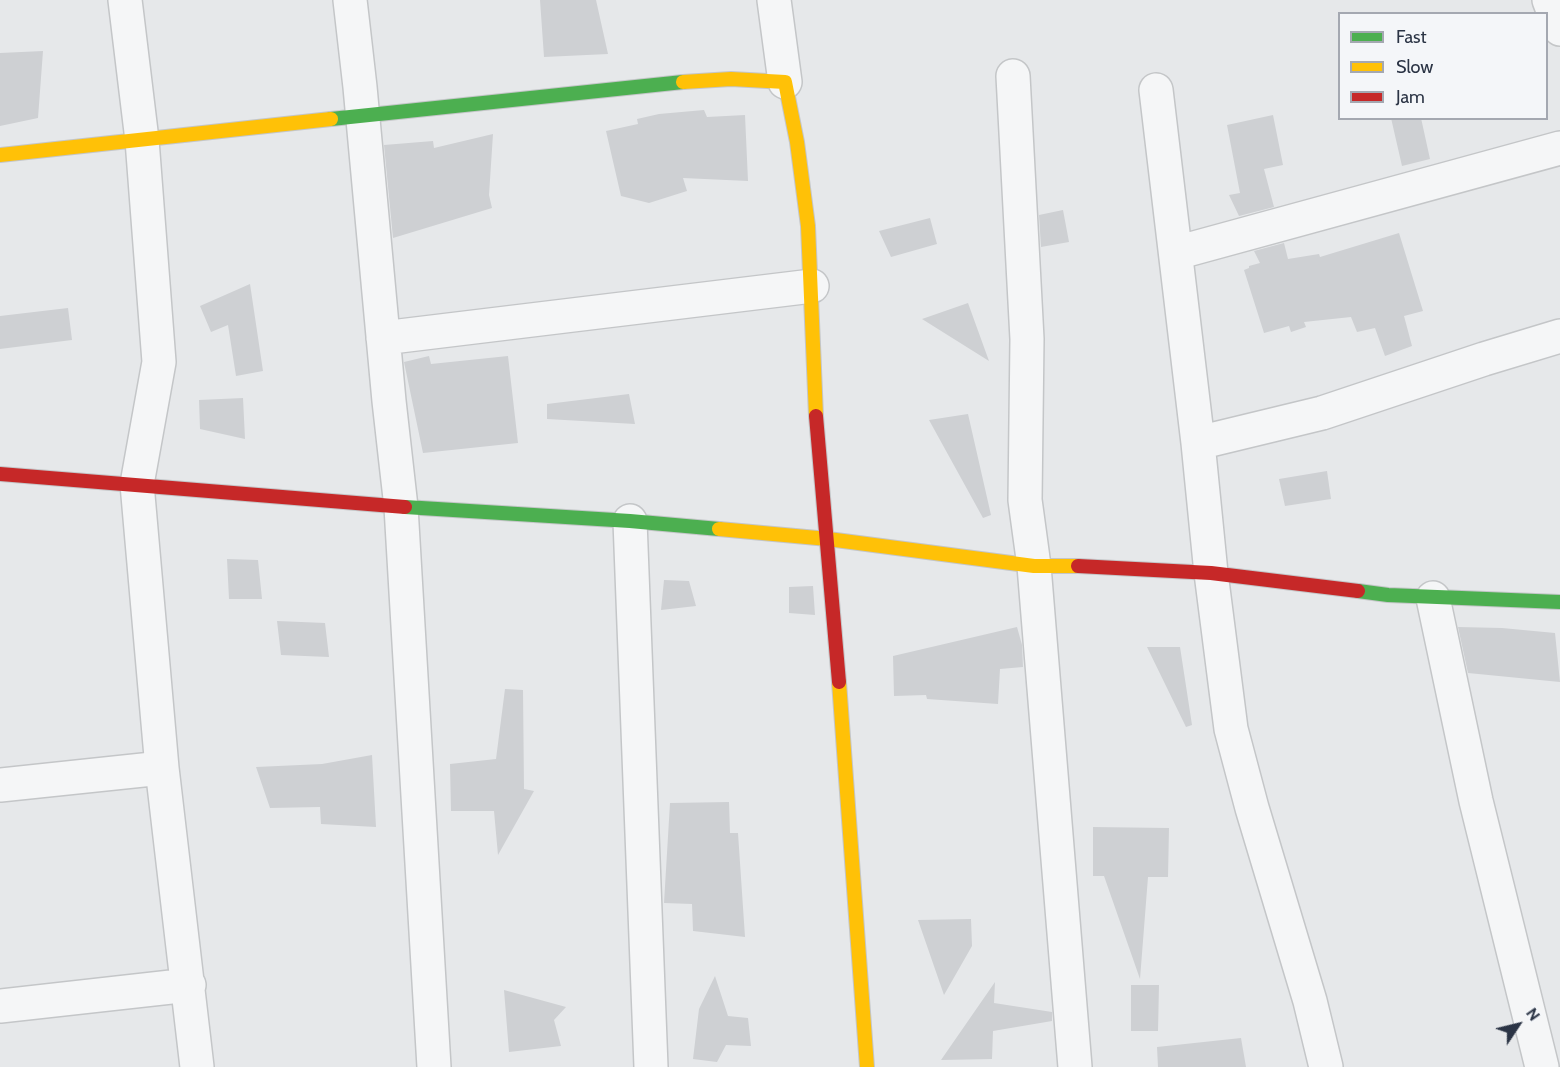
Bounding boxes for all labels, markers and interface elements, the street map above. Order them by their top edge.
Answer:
legend [1338,12,1548,120]
text: Fast [1396,26,1427,48]
text: Slow [1396,56,1433,78]
text: Jam [1396,86,1425,108]
north arrow [1488,995,1548,1055]
text: N [1522,1004,1544,1024]

